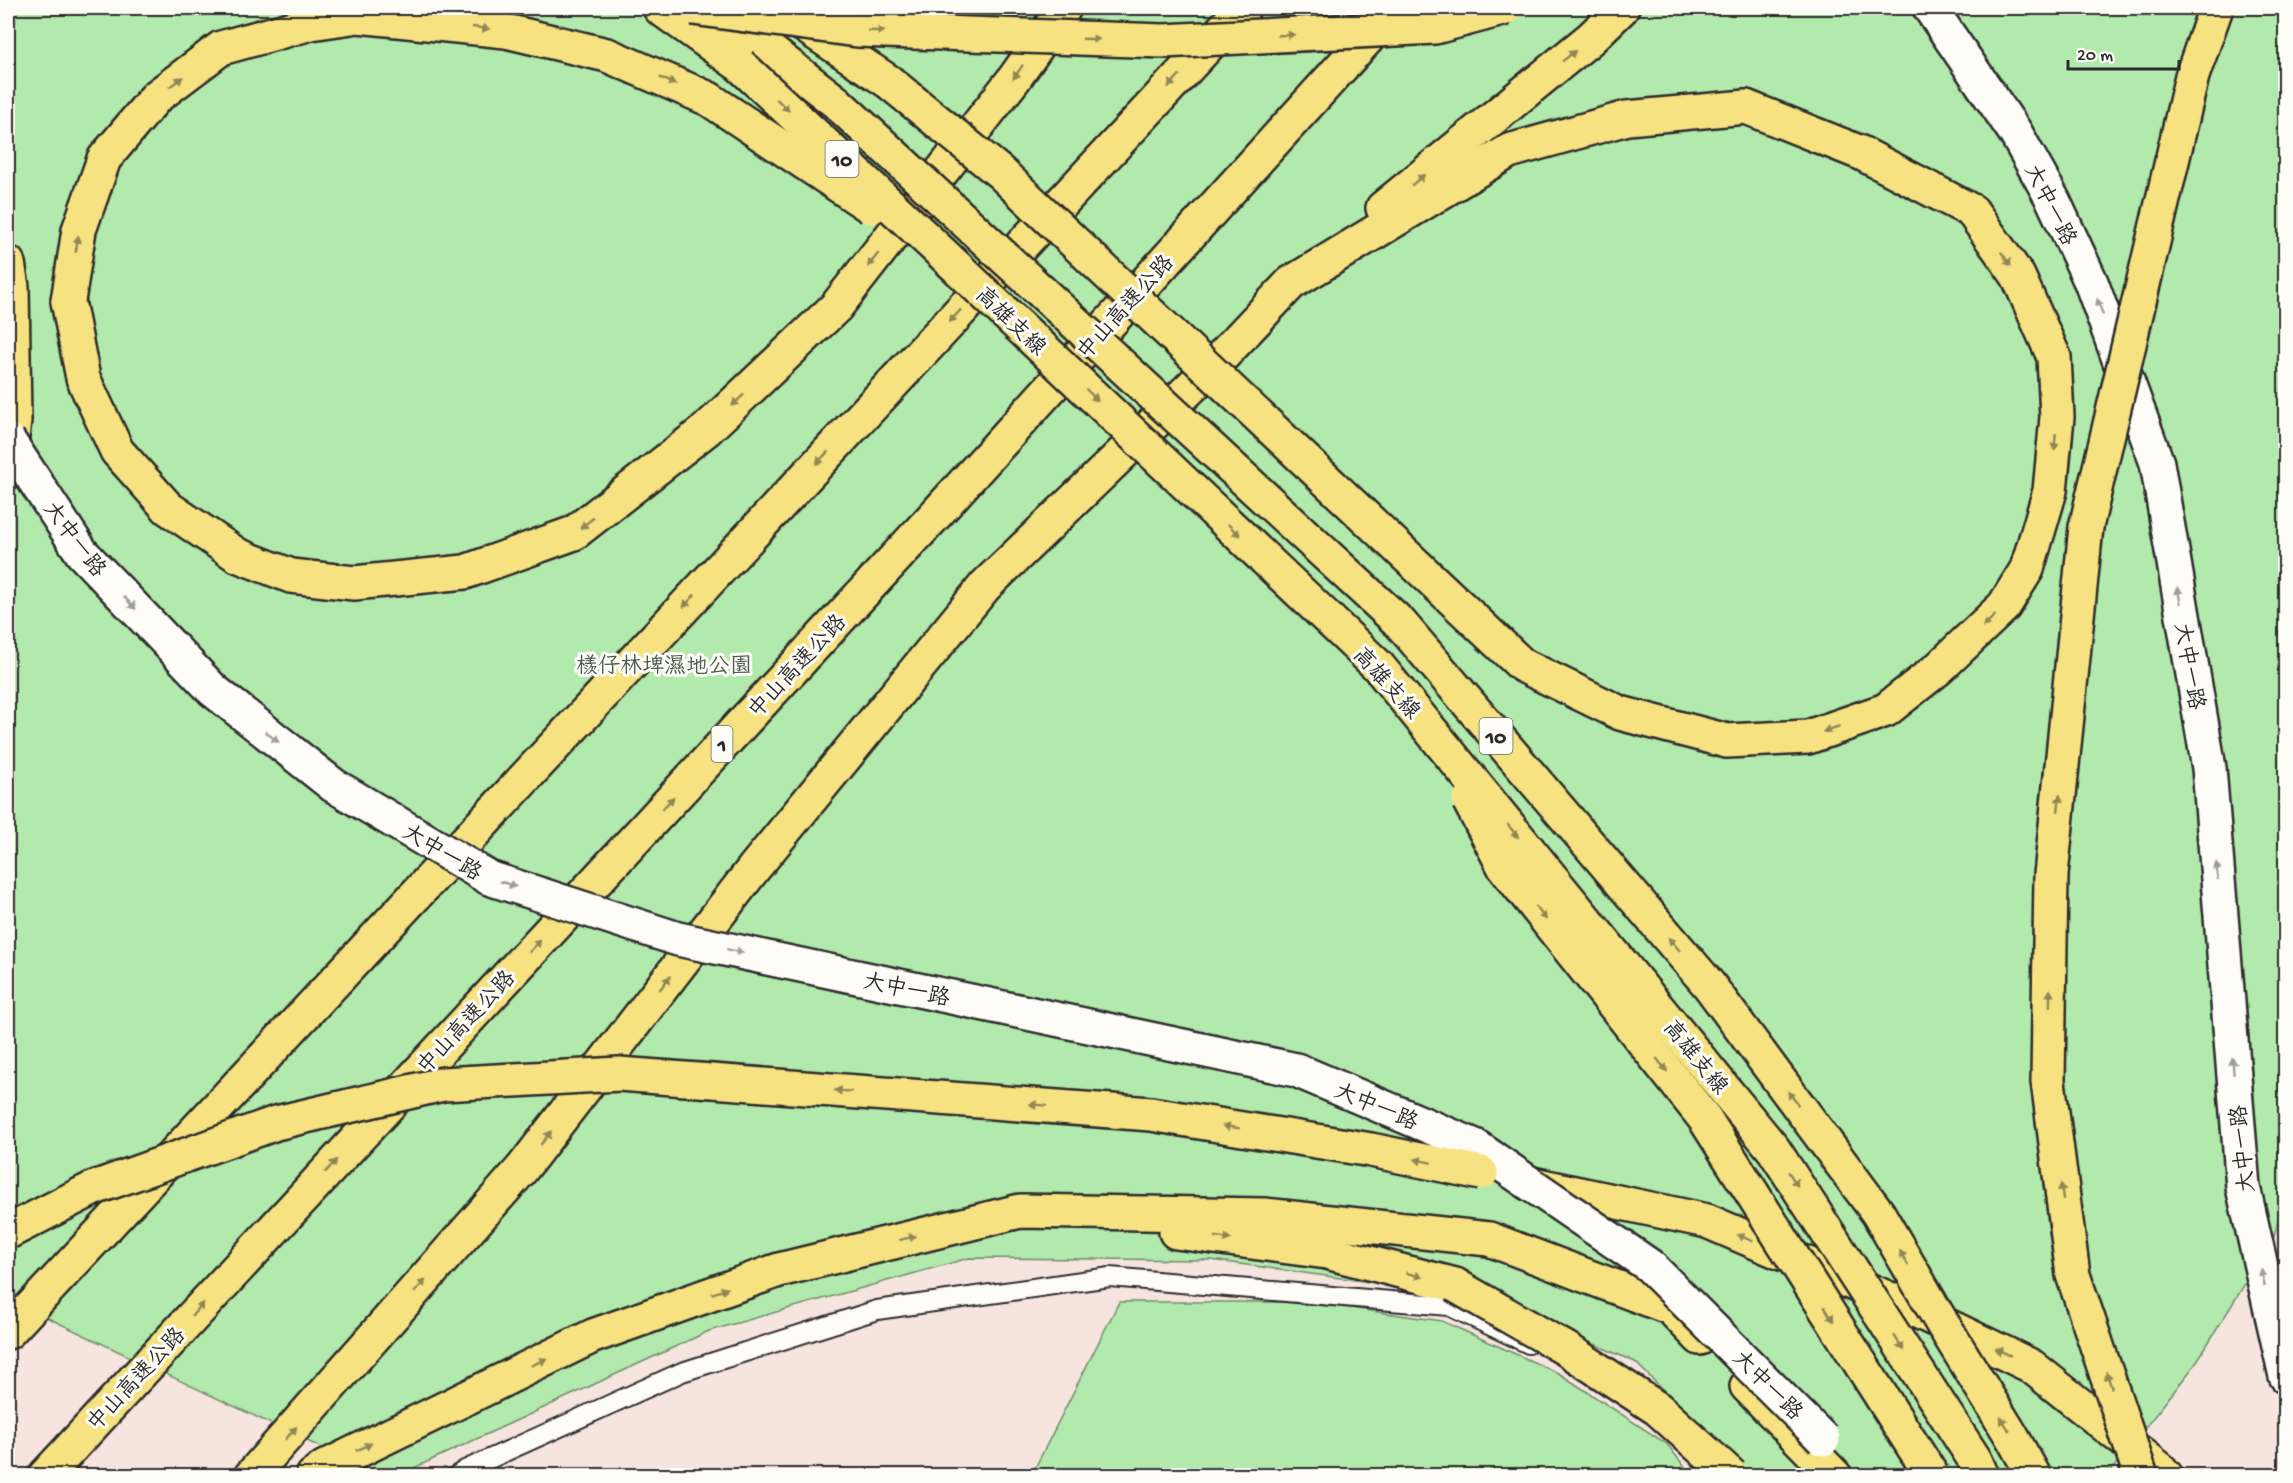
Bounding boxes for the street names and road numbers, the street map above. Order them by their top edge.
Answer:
road number: 10 [826,141,858,177]
street label: 大中一路 [2017,160,2082,251]
street label: 中山高速公路 [1072,250,1181,366]
street label: 高雄支線 [969,282,1051,363]
street label: 大中一路 [36,496,111,583]
street label: 中山高速公路 [743,609,853,725]
street label: 大中一路 [2167,621,2209,712]
street label: 高雄支線 [1346,642,1426,726]
road number: 10 [1480,718,1512,754]
road number: 1 [712,726,732,762]
street label: 大中一路 [397,819,486,888]
street label: 中山高速公路 [412,965,522,1081]
street label: 大中一路 [860,968,952,1014]
street label: 高雄支線 [1656,1015,1733,1101]
street label: 大中一路 [1330,1078,1422,1138]
street label: 大中一路 [2225,1103,2263,1194]
street label: 中山高速公路 [82,1322,192,1438]
street label: 大中一路 [1726,1345,1808,1427]

